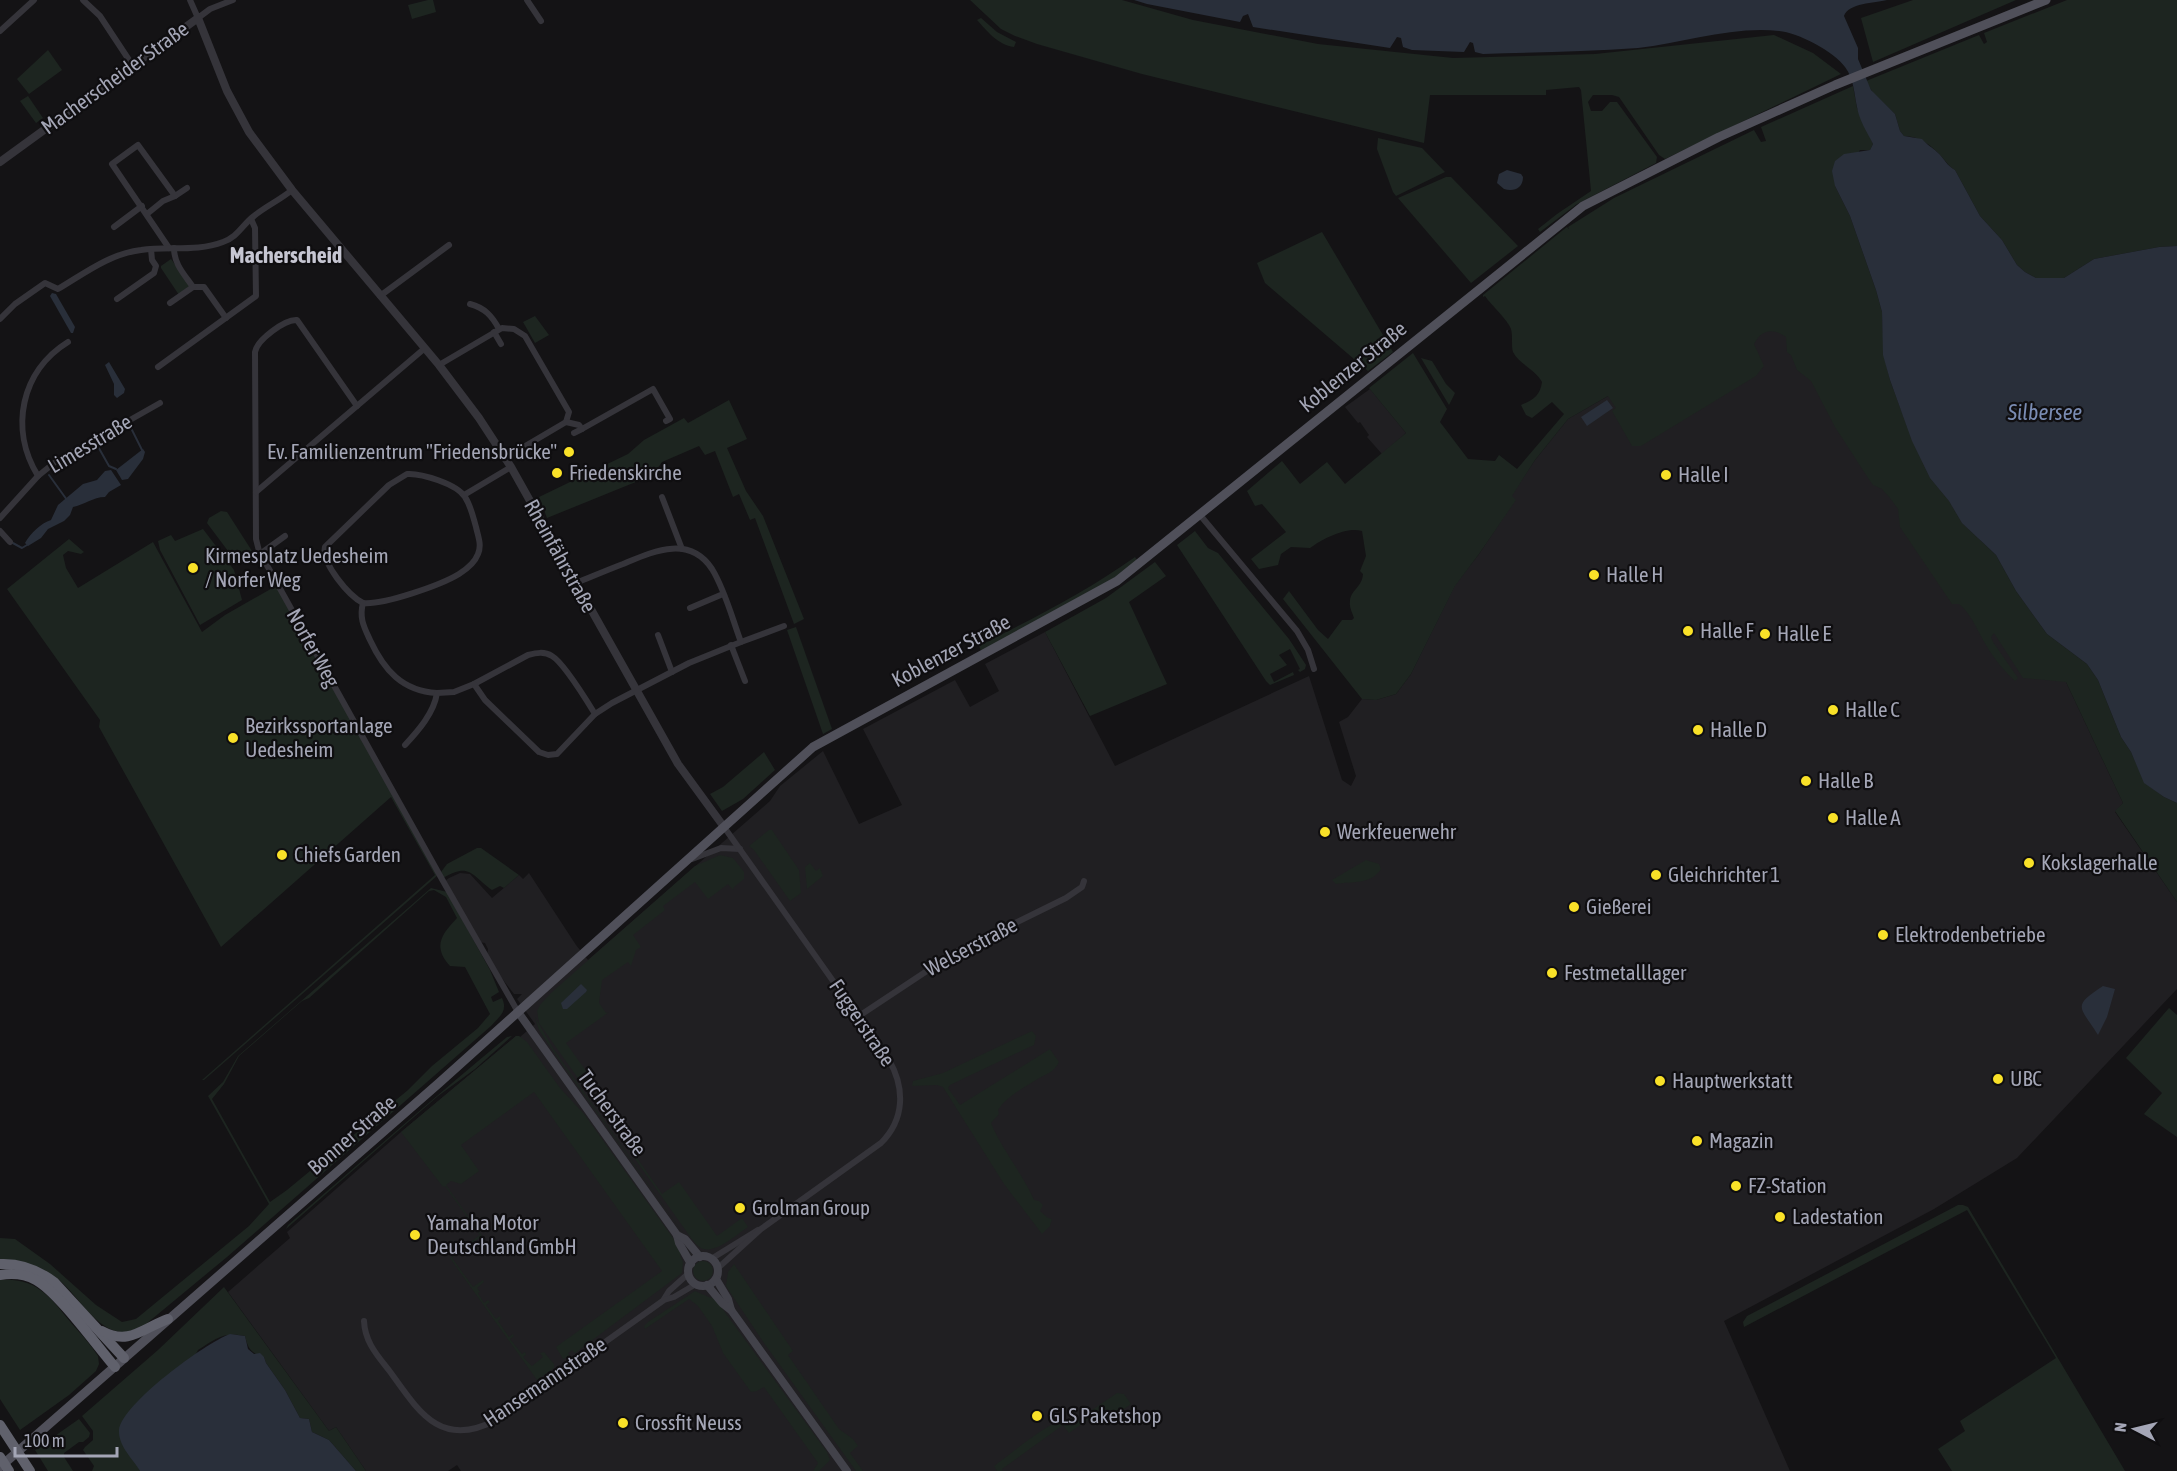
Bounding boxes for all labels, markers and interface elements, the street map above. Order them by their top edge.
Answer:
street label: Macherscheider Straße [36,16,193,139]
district label: Macherscheid [230,242,342,268]
street label: Koblenzer Straße [1294,316,1411,417]
water label: Silbersee [2007,399,2082,425]
street label: Limesstraße [43,409,136,477]
place label: Ev. Familienzentrum "Friedensbrücke" [267,439,557,463]
marker: Ev. Familienzentrum "Friedensbrücke" [562,445,576,459]
place label: Friedenskirche [569,460,682,484]
place label: Halle I [1678,462,1729,486]
marker: Friedenskirche [550,466,564,480]
marker: Halle I [1659,468,1673,482]
street label: Rheinfährstraße [520,495,602,616]
place label: Kirmesplatz Uedesheim / Norfer Weg [205,543,389,591]
marker: Kirmesplatz Uedesheim / Norfer Weg [186,561,200,575]
place label: Halle H [1606,562,1664,586]
marker: Halle H [1587,568,1601,582]
street label: Norfer Weg [283,604,345,691]
street label: Koblenzer Straße [887,609,1014,691]
place label: Halle F [1700,618,1754,642]
place label: Halle E [1777,621,1831,645]
marker: Halle F [1681,624,1695,638]
marker: Halle E [1758,627,1772,641]
place label: Halle C [1845,697,1900,721]
marker: Halle C [1826,703,1840,717]
place label: Bezirkssportanlage Uedesheim [245,713,392,761]
place label: Halle D [1710,717,1767,741]
marker: Halle D [1691,723,1705,737]
marker: Bezirkssportanlage Uedesheim [226,731,240,745]
place label: Halle B [1818,768,1873,792]
marker: Halle B [1799,774,1813,788]
place label: Halle A [1845,805,1901,829]
marker: Halle A [1826,811,1840,825]
place label: Werkfeuerwehr [1337,819,1457,843]
marker: Werkfeuerwehr [1318,825,1332,839]
place label: Chiefs Garden [294,842,401,866]
marker: Chiefs Garden [275,848,289,862]
place label: Kokslagerhalle [2041,850,2157,874]
marker: Kokslagerhalle [2022,856,2036,870]
place label: Gleichrichter 1 [1668,862,1780,886]
marker: Gleichrichter 1 [1649,868,1663,882]
place label: Gießerei [1586,894,1651,918]
marker: Gießerei [1567,900,1581,914]
street label: Welserstraße [920,912,1021,980]
place label: Elektrodenbetriebe [1895,922,2045,946]
marker: Elektrodenbetriebe [1876,928,1890,942]
place label: Festmetalllager [1564,960,1687,984]
marker: Festmetalllager [1545,966,1559,980]
street label: Fuggerstraße [825,974,901,1070]
street label: Tucherstraße [574,1065,652,1160]
place label: UBC [2010,1066,2042,1090]
place label: Hauptwerkstatt [1672,1068,1793,1092]
marker: UBC [1991,1072,2005,1086]
marker: Hauptwerkstatt [1653,1074,1667,1088]
street label: Bonner Straße [302,1090,400,1179]
place label: Magazin [1709,1128,1774,1152]
marker: Magazin [1690,1134,1704,1148]
place label: FZ-Station [1748,1173,1827,1197]
marker: FZ-Station [1729,1179,1743,1193]
place label: Grolman Group [752,1195,870,1219]
marker: Grolman Group [733,1201,747,1215]
place label: Ladestation [1792,1204,1884,1228]
place label: Yamaha Motor Deutschland GmbH [427,1210,577,1258]
marker: Ladestation [1773,1210,1787,1224]
marker: Yamaha Motor Deutschland GmbH [408,1228,422,1242]
street label: Hansemannstraße [479,1331,610,1431]
north arrow [2105,1399,2165,1459]
place label: GLS Paketshop [1049,1403,1161,1427]
marker: GLS Paketshop [1030,1409,1044,1423]
place label: Crossfit Neuss [635,1410,742,1434]
marker: Crossfit Neuss [616,1416,630,1430]
scale bar [15,1420,117,1458]
text: N [2111,1421,2130,1433]
text: 100 m [24,1430,65,1451]

